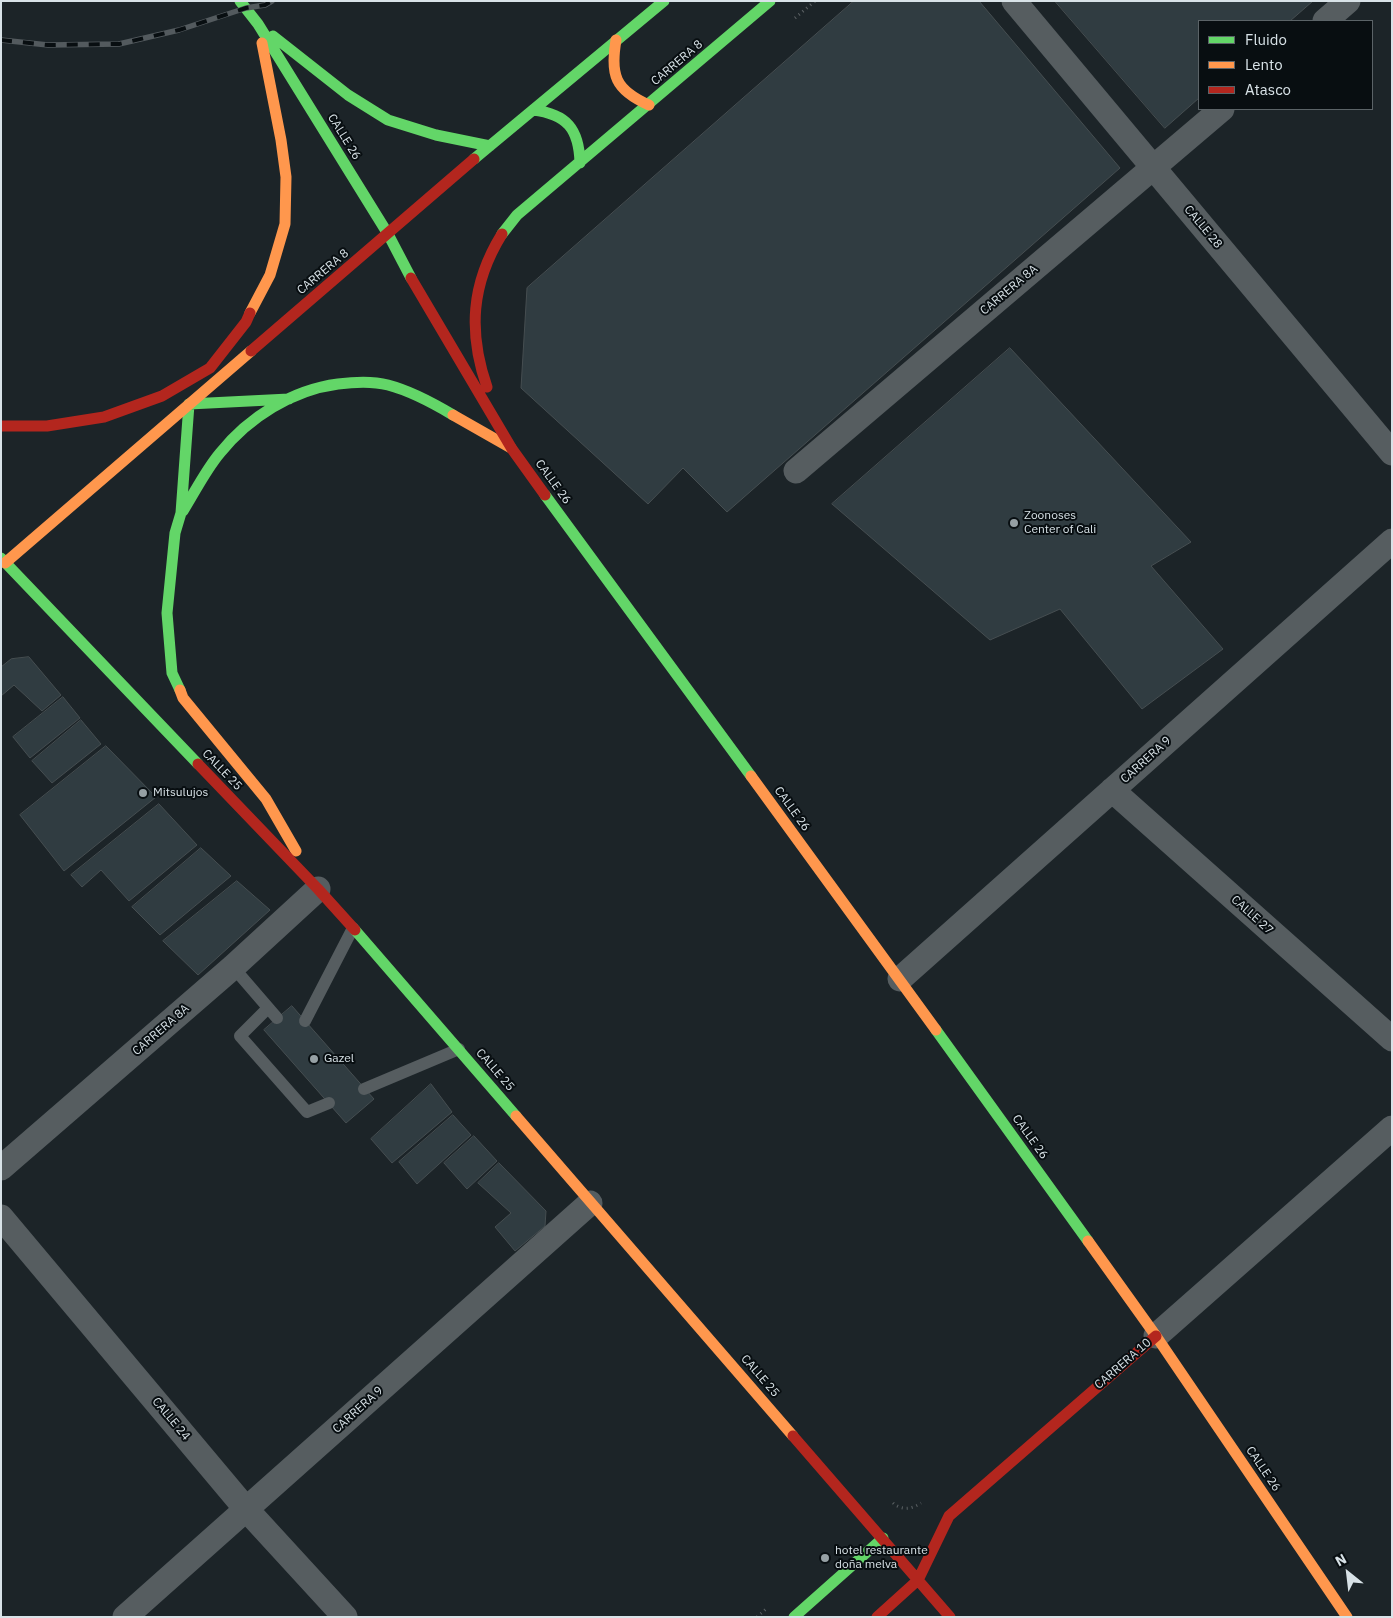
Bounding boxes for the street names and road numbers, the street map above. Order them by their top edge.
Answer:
street label: CARRERA 8 [648,37,706,89]
street label: CALLE 26 [324,111,364,163]
street label: CALLE 28 [1181,203,1225,251]
street label: CARRERA 8 [294,246,352,298]
street label: CARRERA 8A [977,262,1041,318]
street label: CALLE 26 [532,457,574,507]
street label: CARRERA 9 [1118,734,1174,786]
street label: CALLE 25 [199,747,245,793]
street label: CALLE 26 [771,784,813,834]
street label: CALLE 27 [1228,892,1276,938]
street label: CARRERA 8A [130,1001,192,1059]
street label: CALLE 25 [473,1046,517,1094]
street label: CALLE 26 [1009,1112,1051,1162]
street label: CARRERA 10 [1092,1336,1154,1392]
street label: CALLE 25 [738,1352,782,1400]
street label: CARRERA 9 [330,1384,386,1436]
street label: CALLE 24 [149,1395,193,1443]
street label: CALLE 26 [1243,1444,1283,1494]

